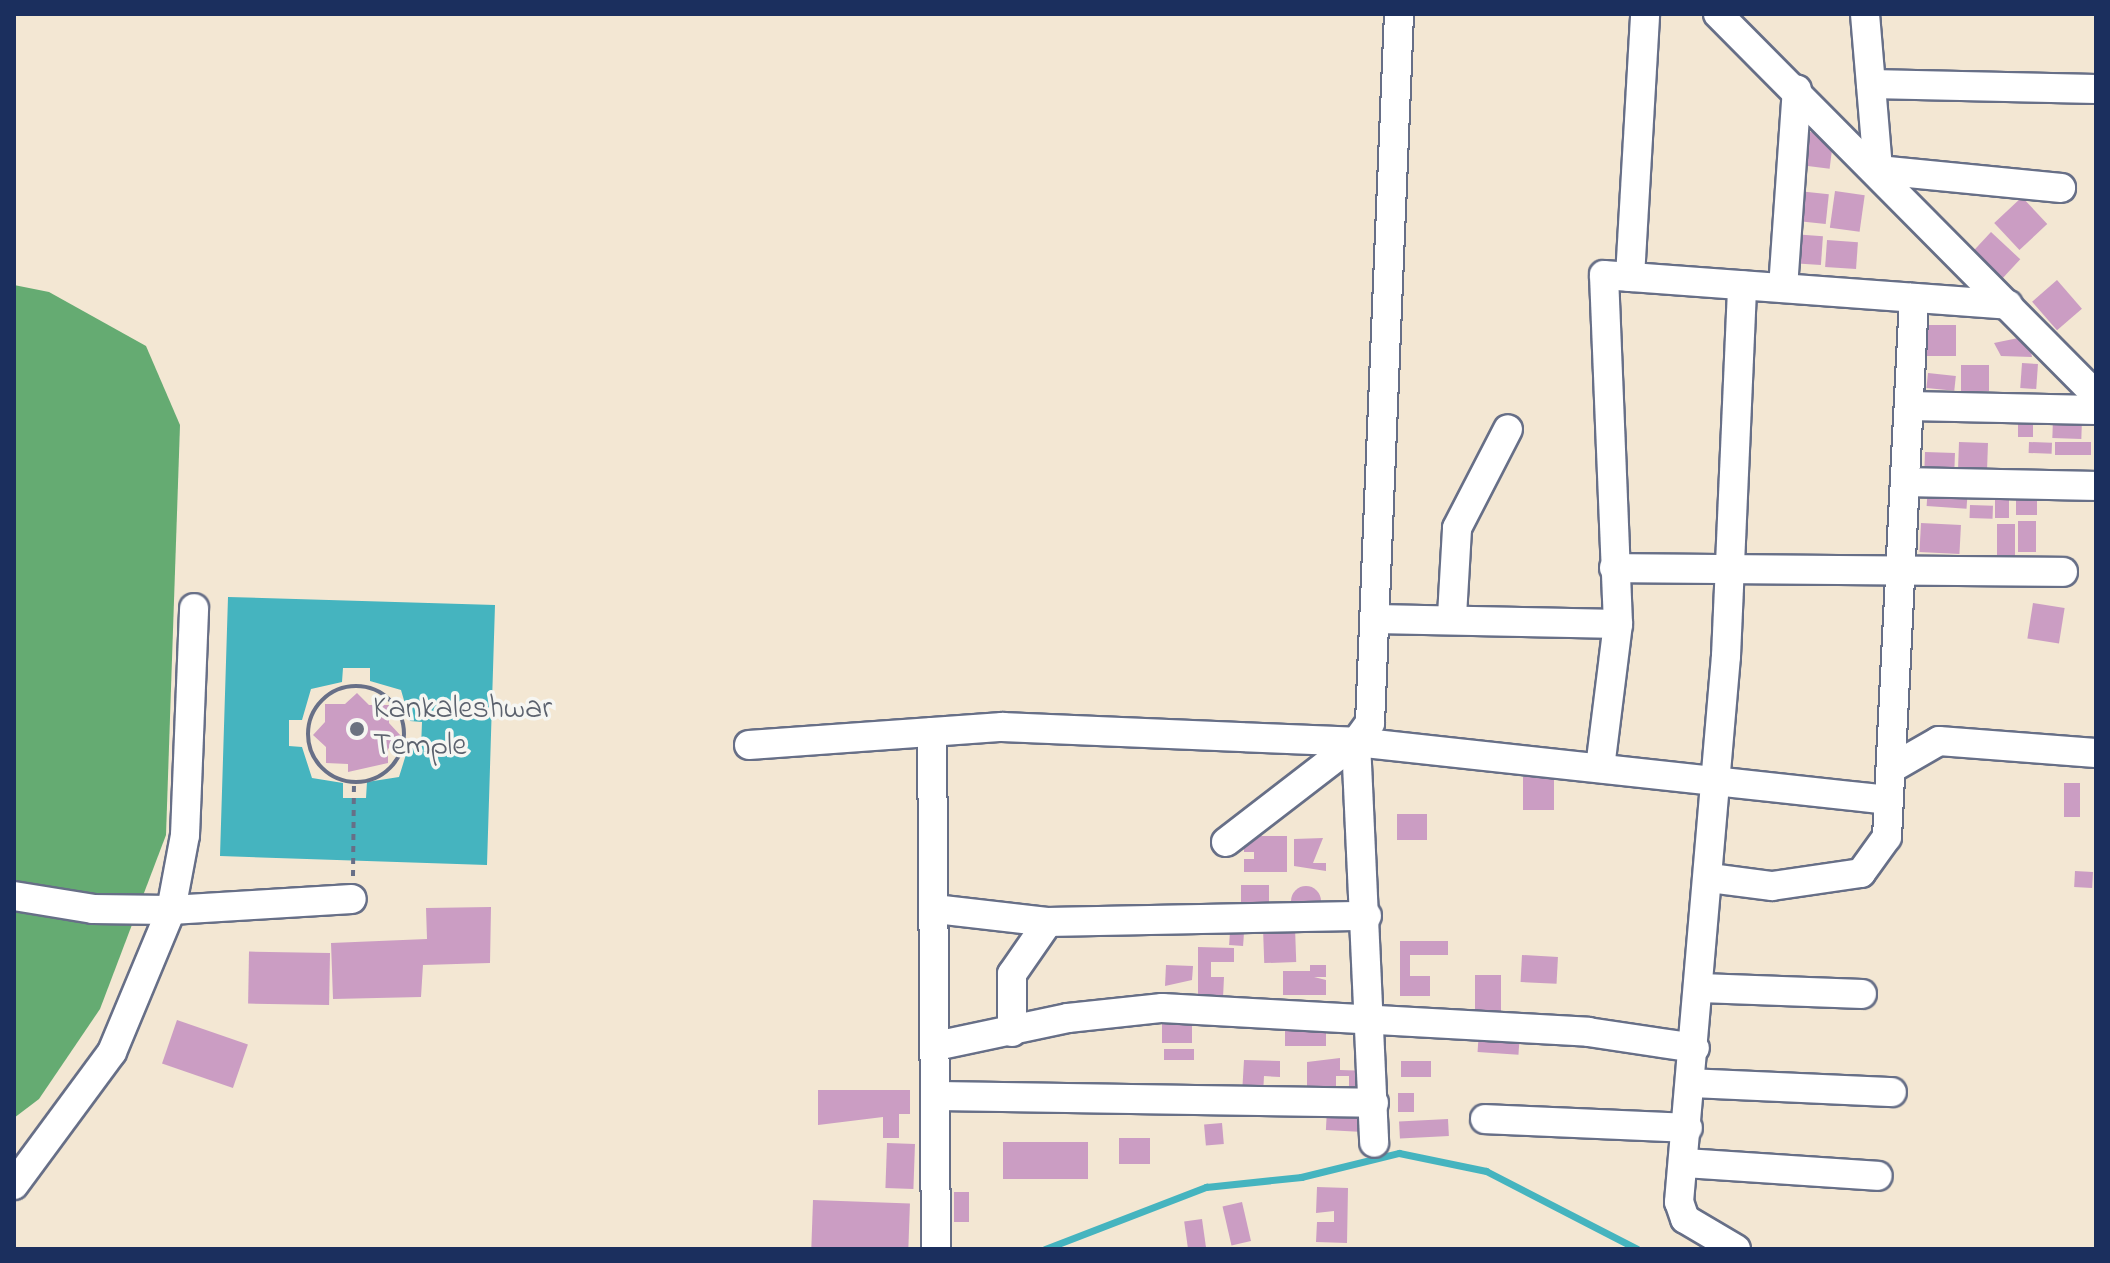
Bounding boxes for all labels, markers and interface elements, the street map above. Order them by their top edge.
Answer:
place label: Kankaleshwar Temple [373,692,552,767]
marker: Kankaleshwar Temple [348,720,366,738]

